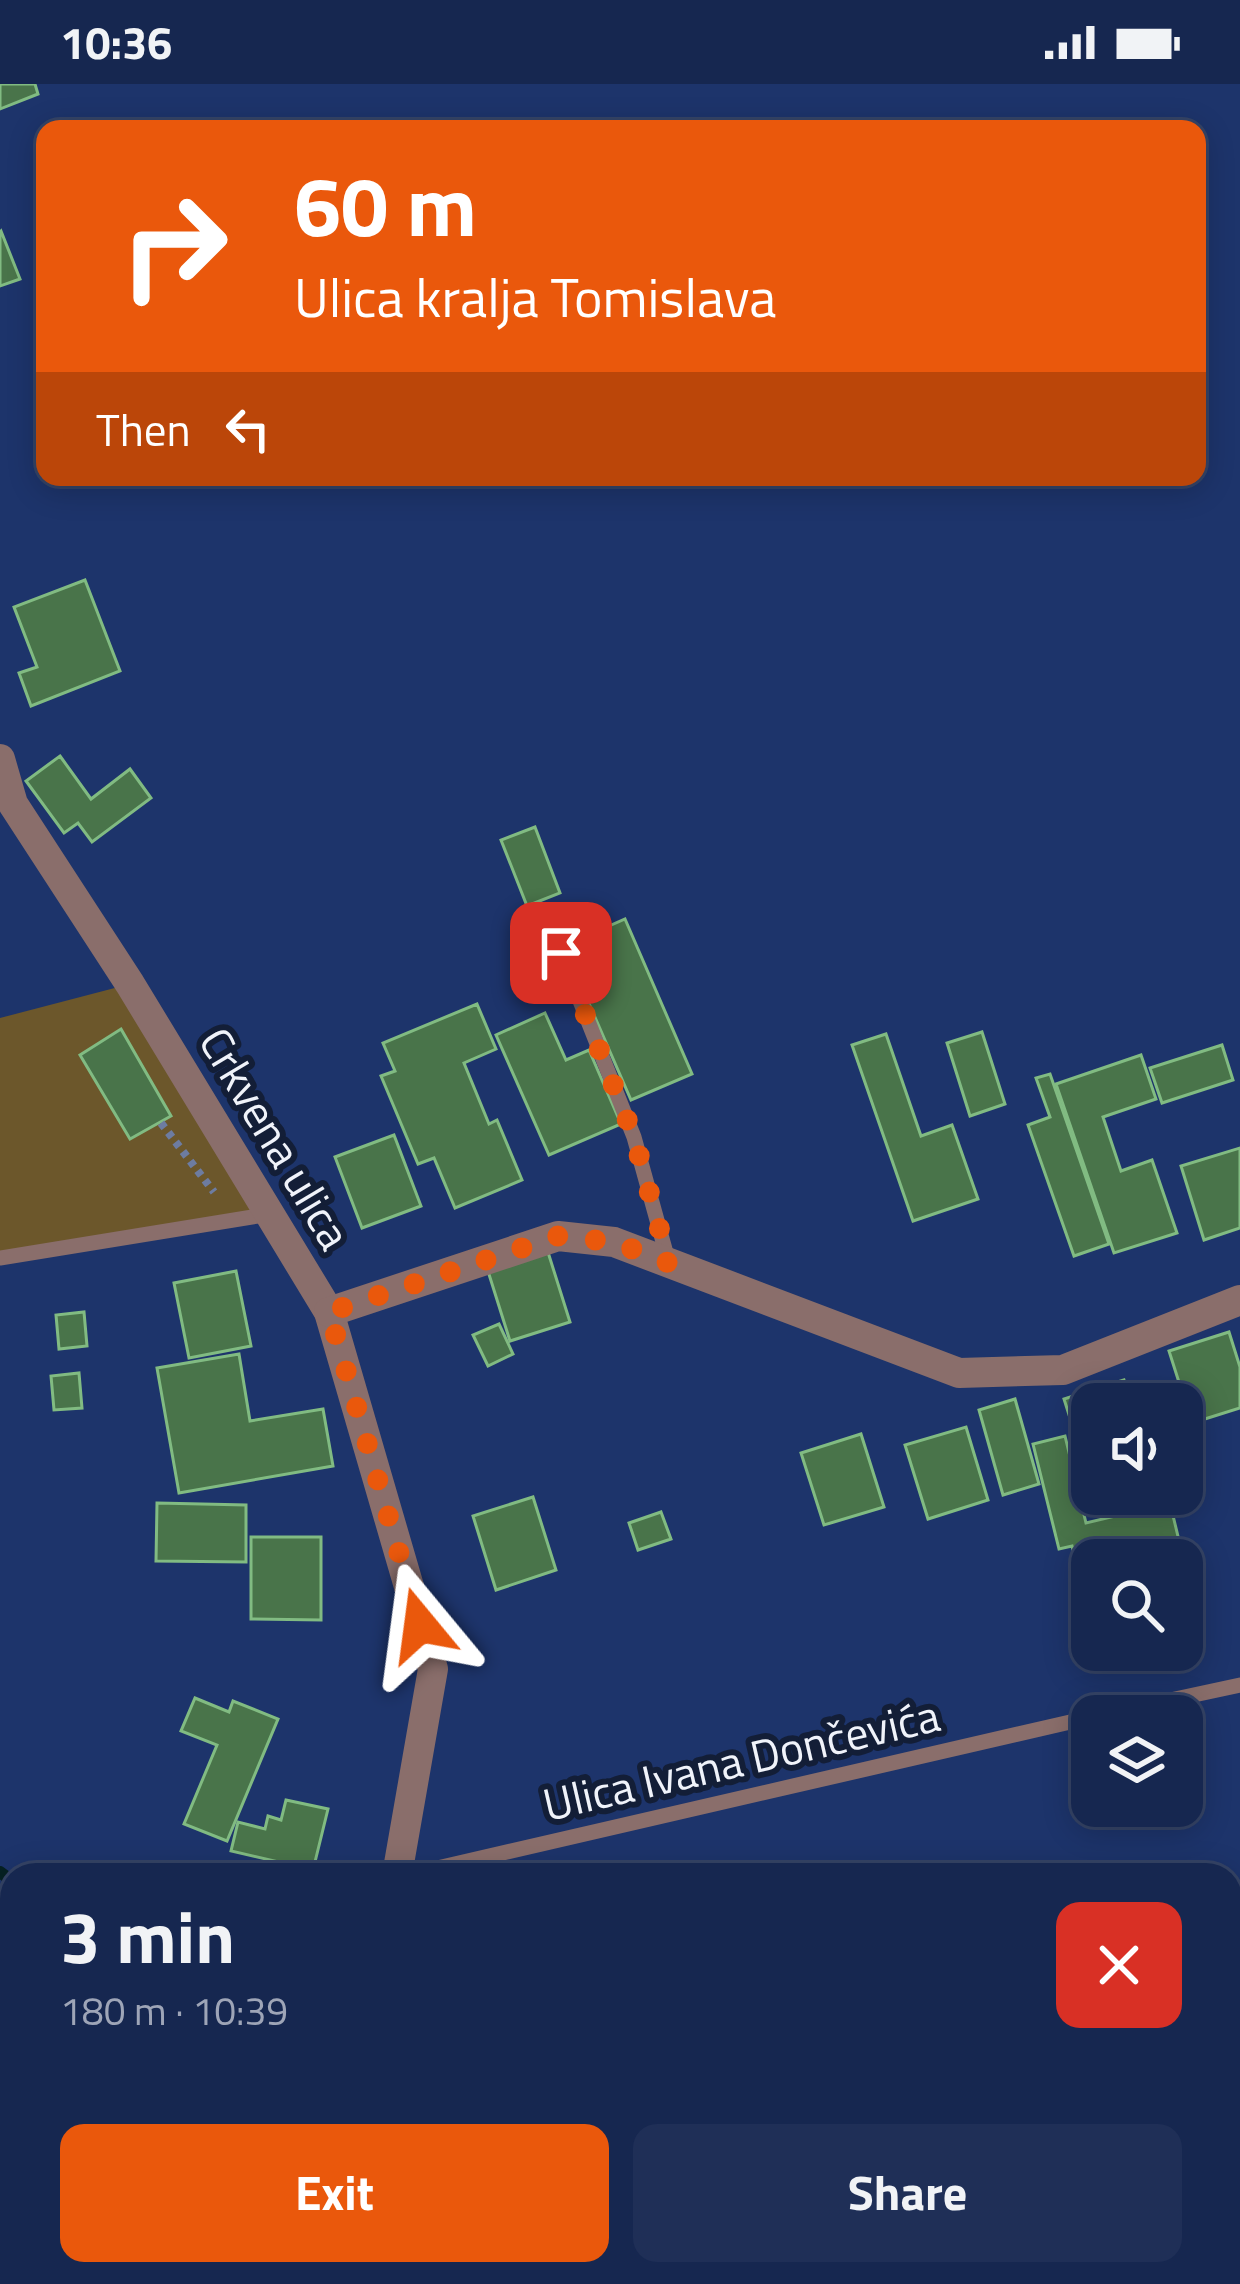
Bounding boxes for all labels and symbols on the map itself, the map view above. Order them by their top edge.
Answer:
pin [510,902,612,1004]
street label: Crkvena ulica [183,1014,369,1262]
position arrow [357,1562,483,1688]
street label: Ulica Ivana Dončevića [536,1680,946,1838]

